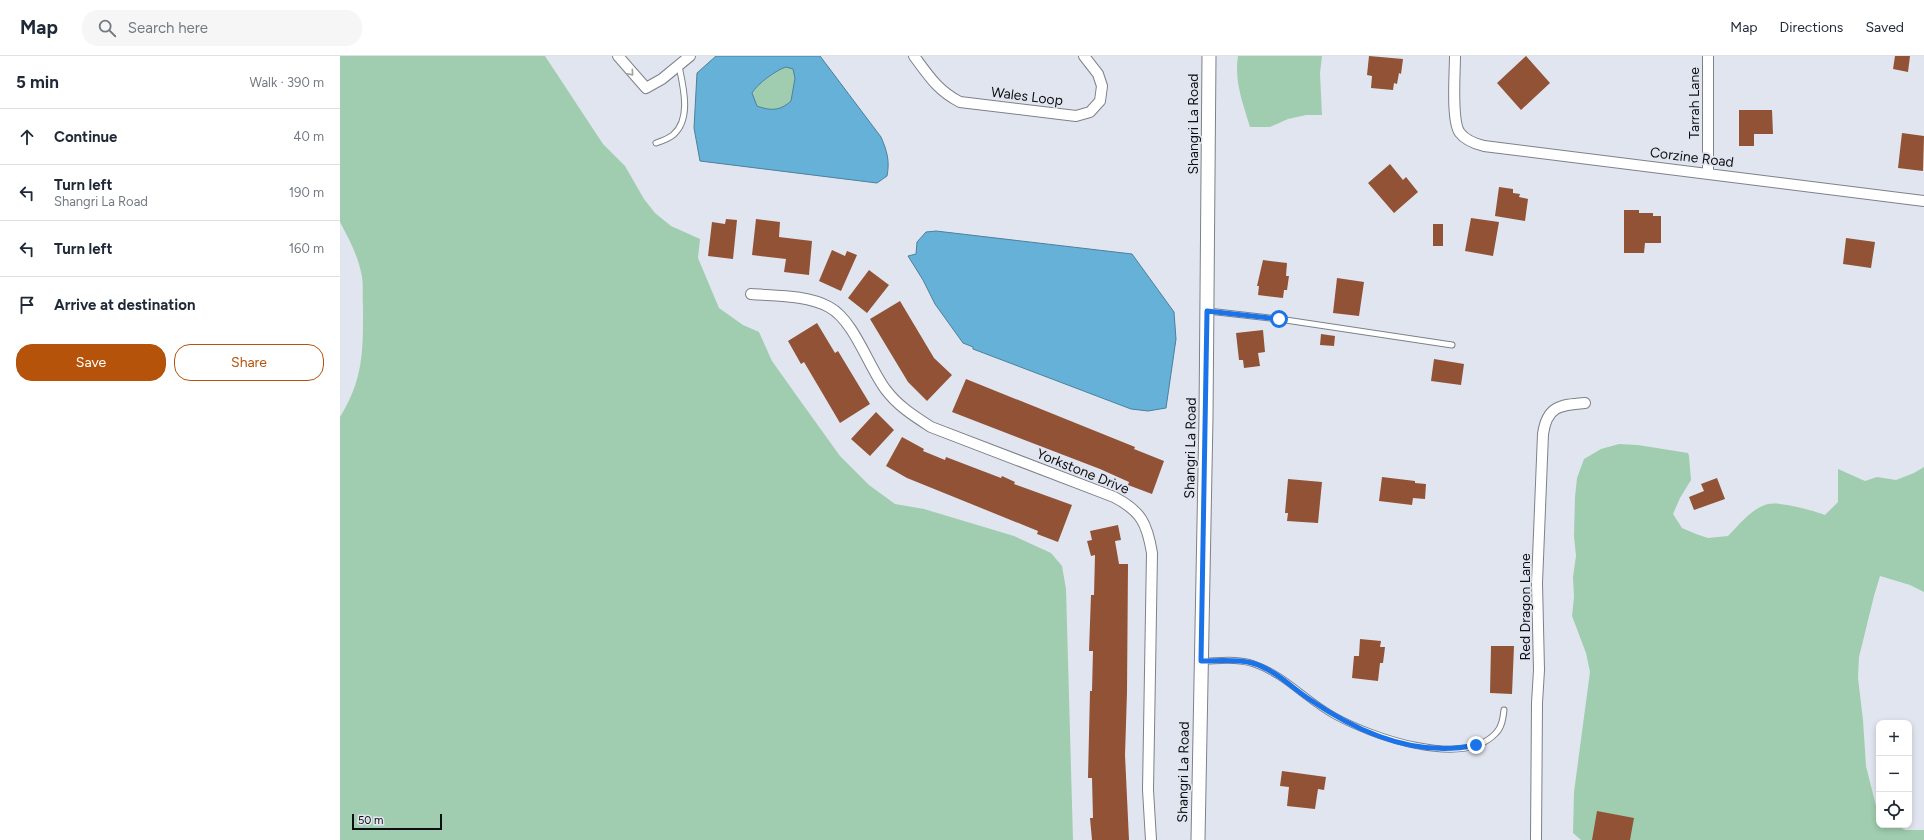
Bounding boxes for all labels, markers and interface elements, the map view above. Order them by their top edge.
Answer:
search box [82,10,362,46]
text: Map [20,16,58,39]
icon: search [96,17,118,39]
text: Search here [128,19,208,37]
text: Map [1730,19,1758,36]
text: Directions [1780,19,1843,36]
text: Saved [1865,19,1904,36]
street label: Tarrah Lane [1686,67,1703,139]
one-way arrow [626,68,633,75]
text: 5 min [16,72,59,92]
street label: Shangri La Road [1185,73,1202,175]
text: Walk · 390 m [249,75,324,90]
street label: Wales Loop [990,84,1064,109]
icon: ahead [16,126,38,148]
text: Continue [54,128,117,146]
text: 40 m [293,129,324,144]
street label: Corzine Road [1649,144,1735,171]
text: Turn left [54,176,112,194]
icon: left [16,182,38,204]
text: 190 m [289,185,324,200]
text: Shangri La Road [54,194,148,209]
icon: left [16,238,38,260]
text: Turn left [54,240,112,258]
text: 160 m [289,241,324,256]
icon: arrive [16,294,38,316]
text: Arrive at destination [54,296,195,314]
route start [1270,310,1288,328]
button: Save [16,344,166,381]
button: Share [174,344,324,381]
street label: Shangri La Road [1181,397,1200,499]
street label: Yorkstone Drive [1034,445,1132,498]
street label: Red Dragon Lane [1517,553,1534,661]
map controls [1876,720,1912,828]
button: + [1876,720,1912,756]
street label: Shangri La Road [1174,721,1193,823]
route end [1467,736,1485,754]
button: − [1876,756,1912,792]
button: locate [1876,792,1912,828]
scale bar [352,812,442,831]
text: 50 m [358,814,383,827]

